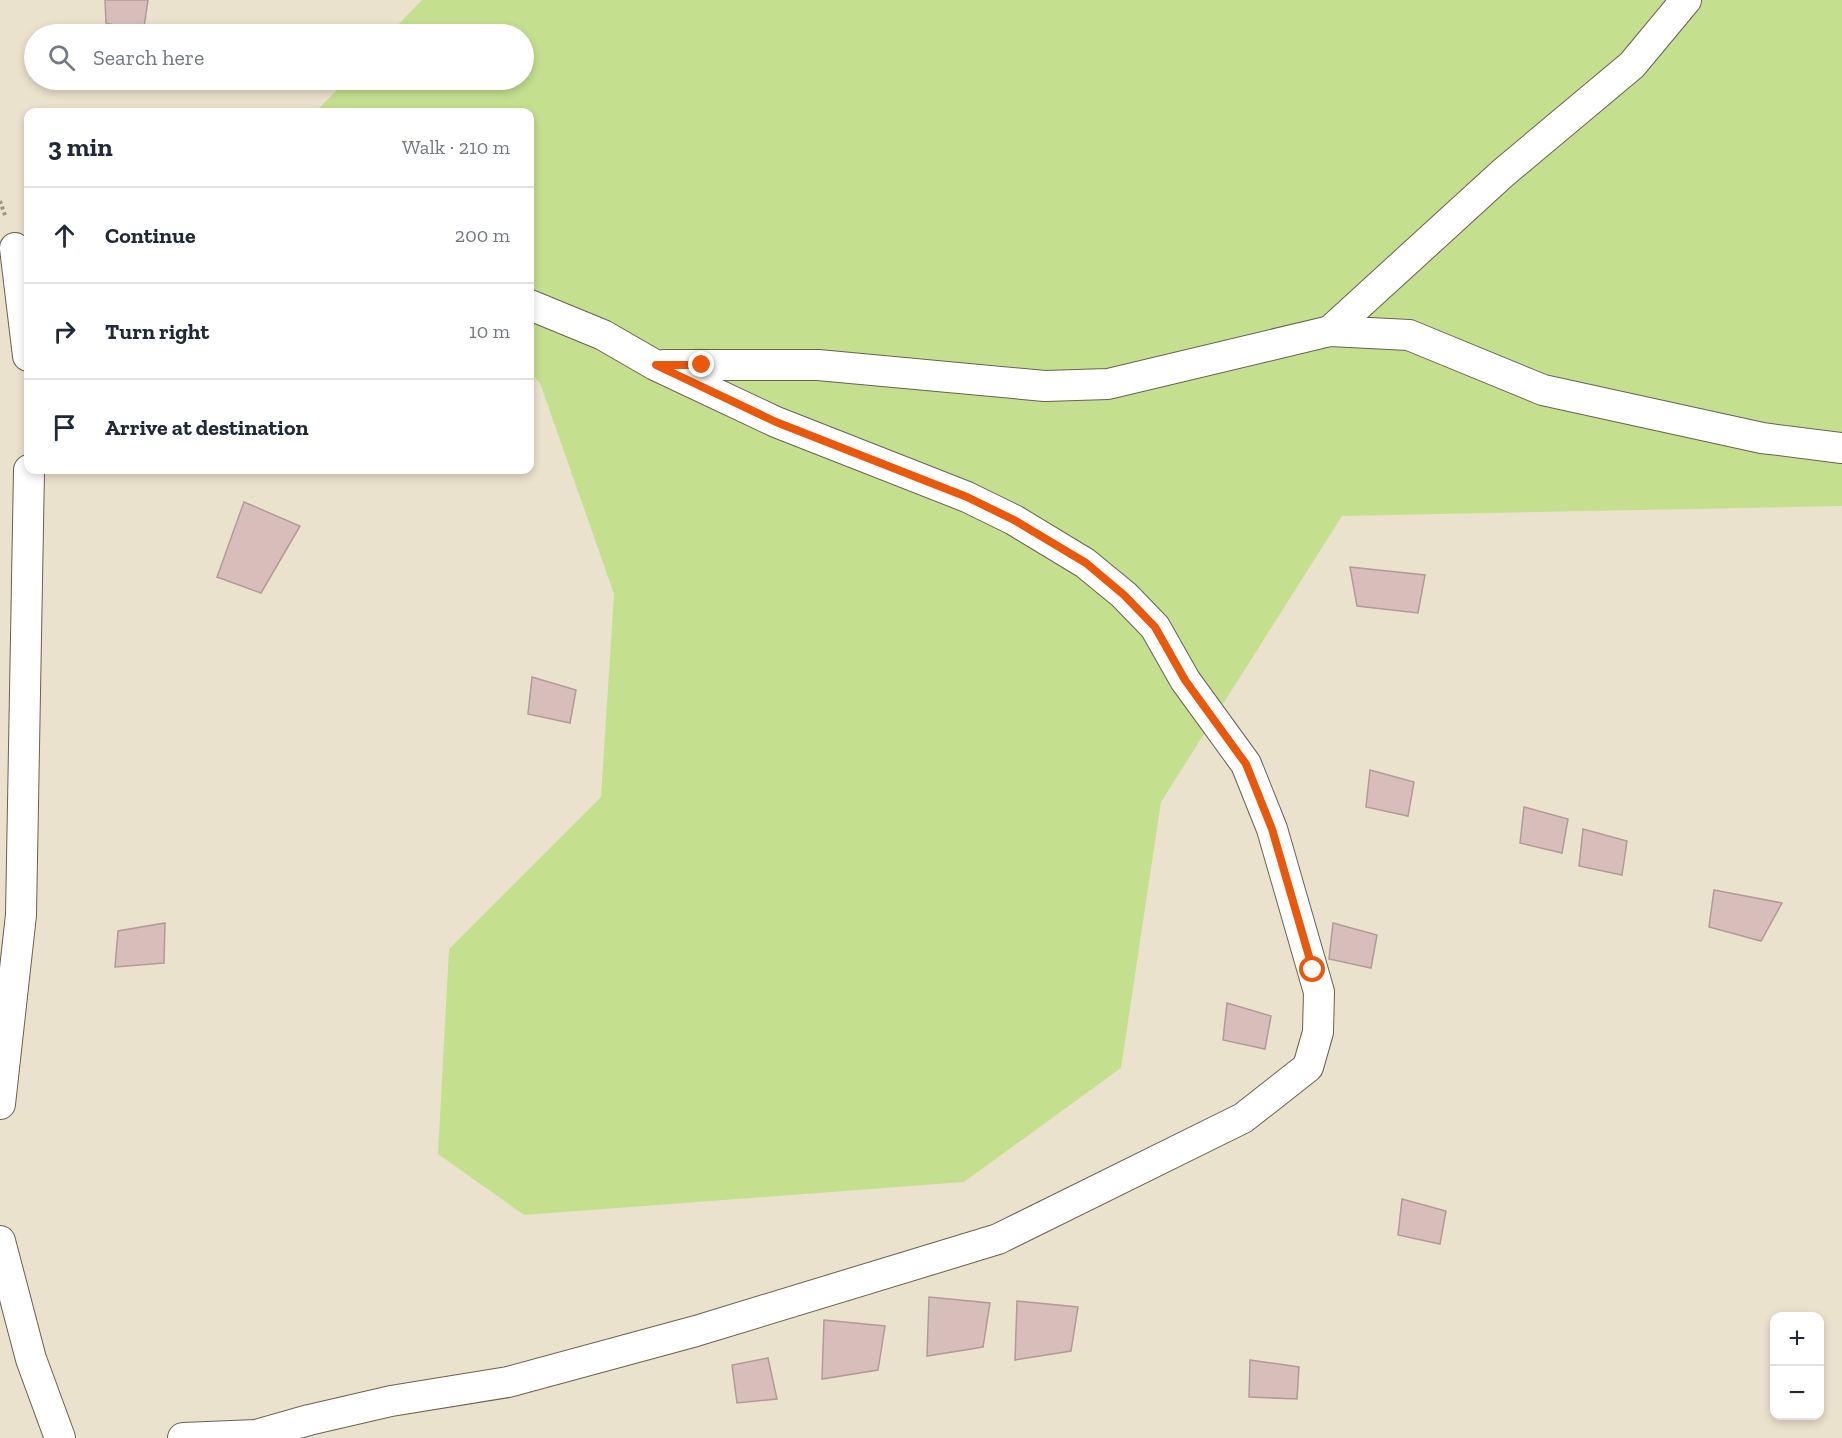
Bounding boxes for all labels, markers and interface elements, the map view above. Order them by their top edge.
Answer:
search box [24,24,534,90]
icon: search [45,41,78,74]
text: Search here [93,44,204,71]
text: 3 min [48,131,113,163]
text: Walk · 210 m [402,135,510,159]
icon: ahead [48,219,81,252]
text: Continue [105,222,196,249]
text: 200 m [455,223,510,247]
icon: right [48,315,81,348]
text: Turn right [105,318,209,345]
text: 10 m [469,319,510,343]
route end [688,351,714,377]
icon: arrive [48,411,81,444]
text: Arrive at destination [105,414,308,441]
route start [1299,956,1325,982]
map controls [1770,1312,1824,1420]
button: + [1770,1312,1824,1366]
button: − [1770,1366,1824,1420]

